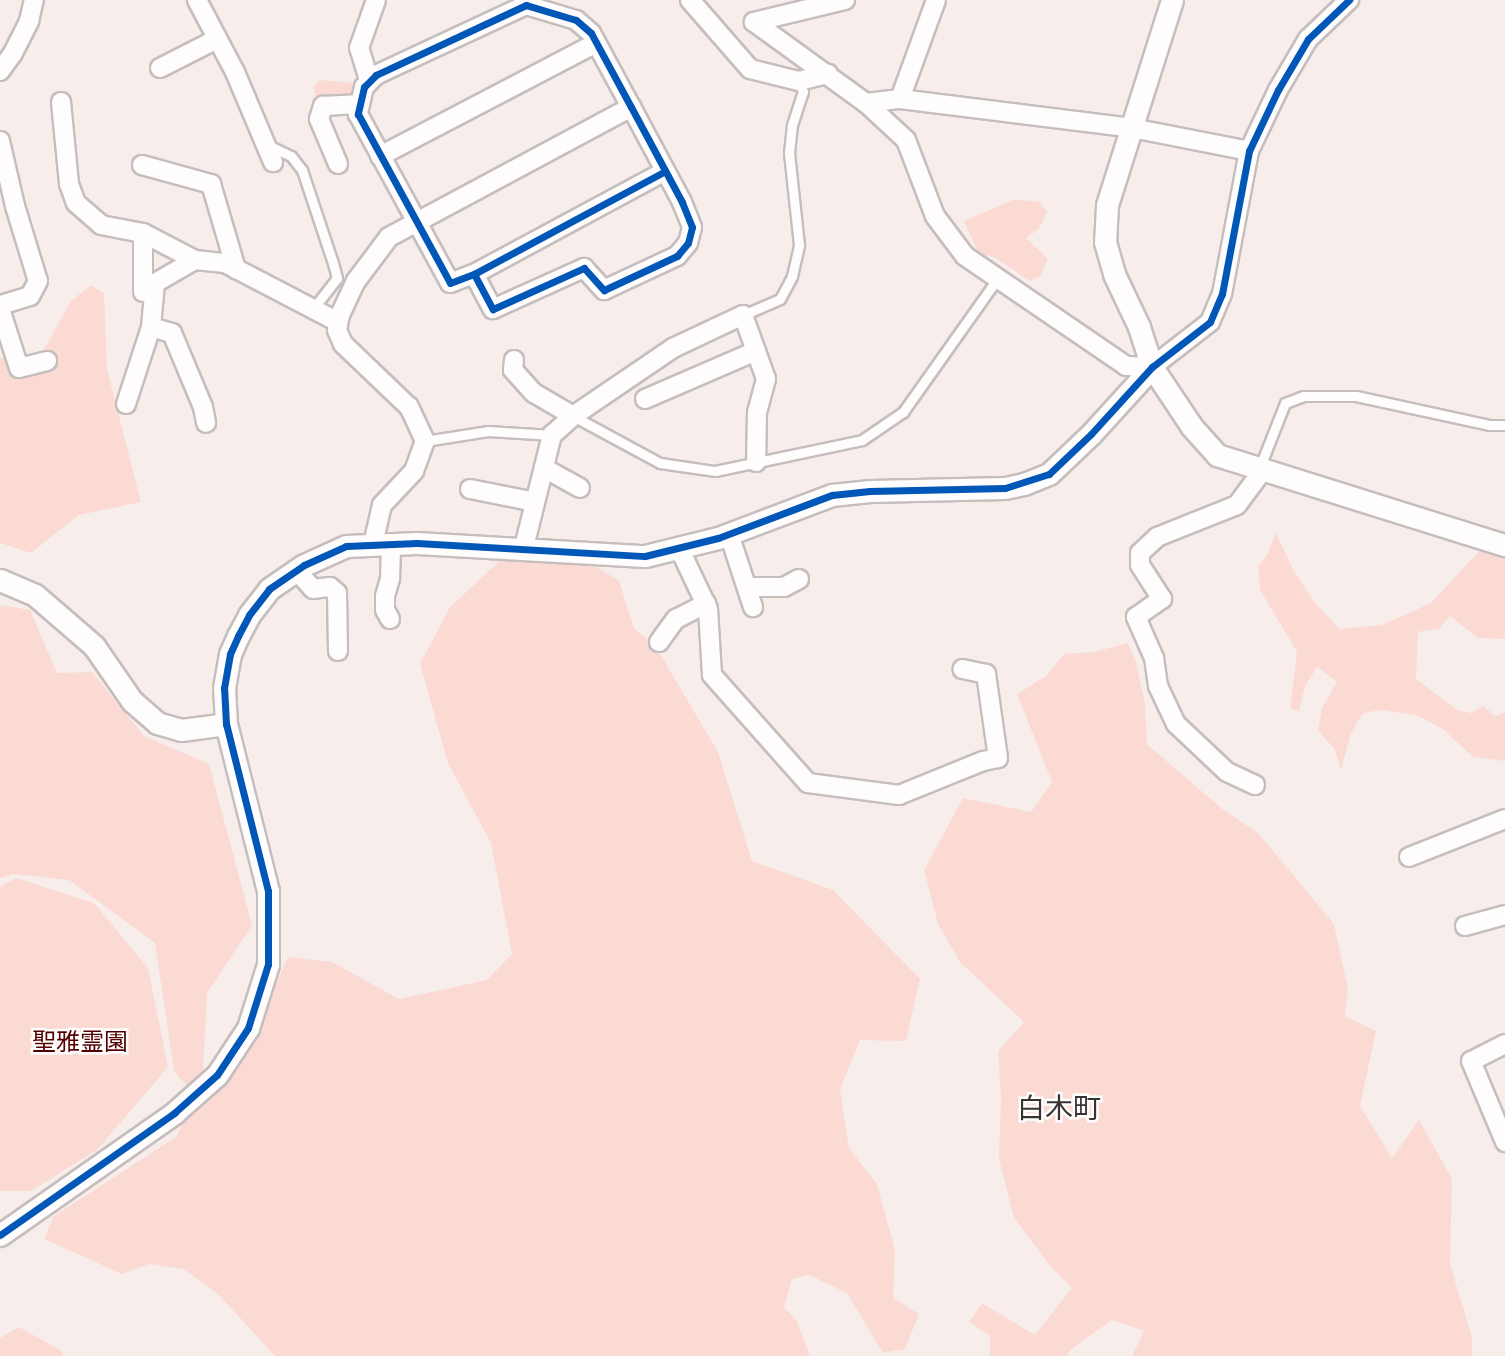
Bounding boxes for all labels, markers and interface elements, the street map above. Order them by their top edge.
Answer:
park label: 聖雅霊園 [32,1027,128,1055]
district label: 白木町 [1017,1091,1101,1125]

